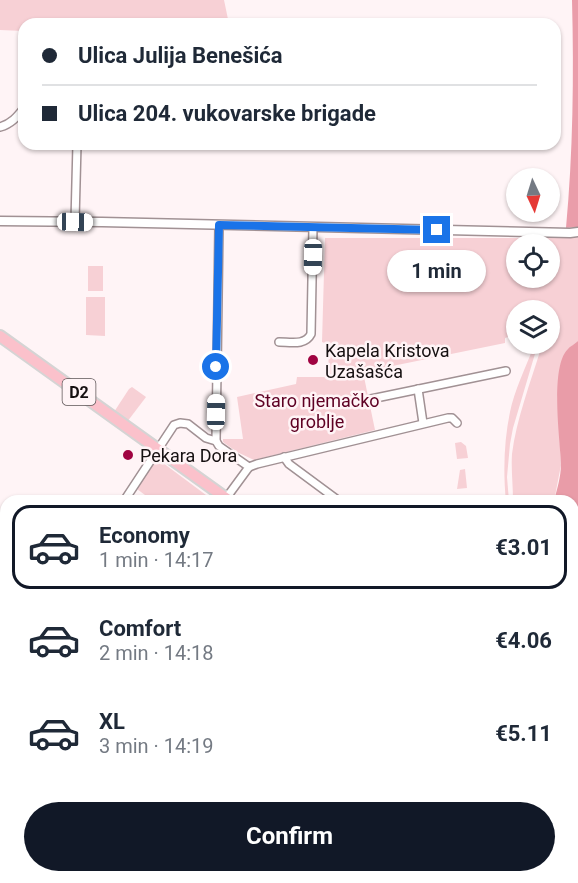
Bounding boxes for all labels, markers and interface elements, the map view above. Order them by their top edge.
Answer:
text: Ulica Julija Benešića [78,43,283,68]
text: Ulica 204. vukovarske brigade [78,101,376,126]
north arrow [506,168,560,222]
map controls [506,168,560,354]
car [57,213,93,231]
route end [423,216,450,243]
button: locate [506,234,560,288]
car [304,239,322,275]
callout: 1 min [388,251,486,293]
text: 1 min [411,259,462,283]
button: layers [506,300,560,354]
place label: Kapela Kristova Uzašašća [325,340,450,382]
route start [202,353,229,380]
marker: Kapela Kristova Uzašašća [306,353,320,367]
road number: D2 [62,379,96,405]
park label: Staro njemačko groblje [254,390,380,432]
car [207,394,225,430]
place label: Pekara Dora [140,445,237,466]
marker: Pekara Dora [121,448,135,462]
icon: car [27,520,81,574]
text: Economy [99,523,190,548]
text: €3.01 [495,535,552,560]
text: 1 min · 14:17 [99,548,214,572]
icon: car [27,613,81,667]
text: Comfort [99,616,181,641]
text: €4.06 [495,628,552,653]
text: 2 min · 14:18 [99,641,214,665]
icon: car [27,706,81,760]
text: XL [99,709,125,734]
text: €5.11 [495,721,552,746]
text: 3 min · 14:19 [99,734,214,758]
button: Confirm [24,802,555,871]

